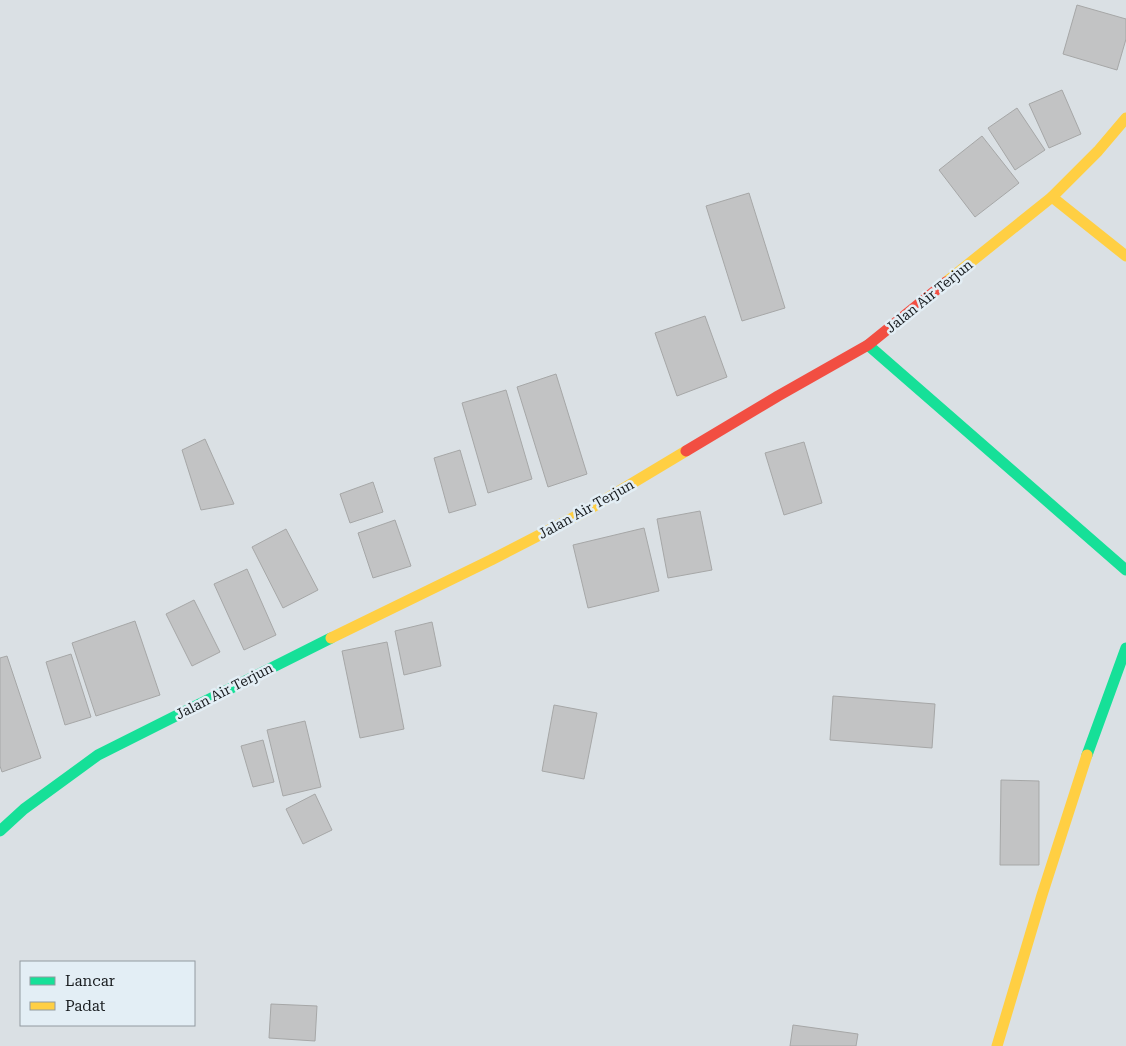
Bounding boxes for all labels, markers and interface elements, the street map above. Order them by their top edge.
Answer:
street label: Jalan Air Terjun [882,256,976,336]
street label: Jalan Air Terjun [535,476,637,542]
street label: Jalan Air Terjun [173,660,275,722]
legend [20,961,195,1026]
text: Lancar [65,972,115,990]
text: Padat [65,997,106,1015]

